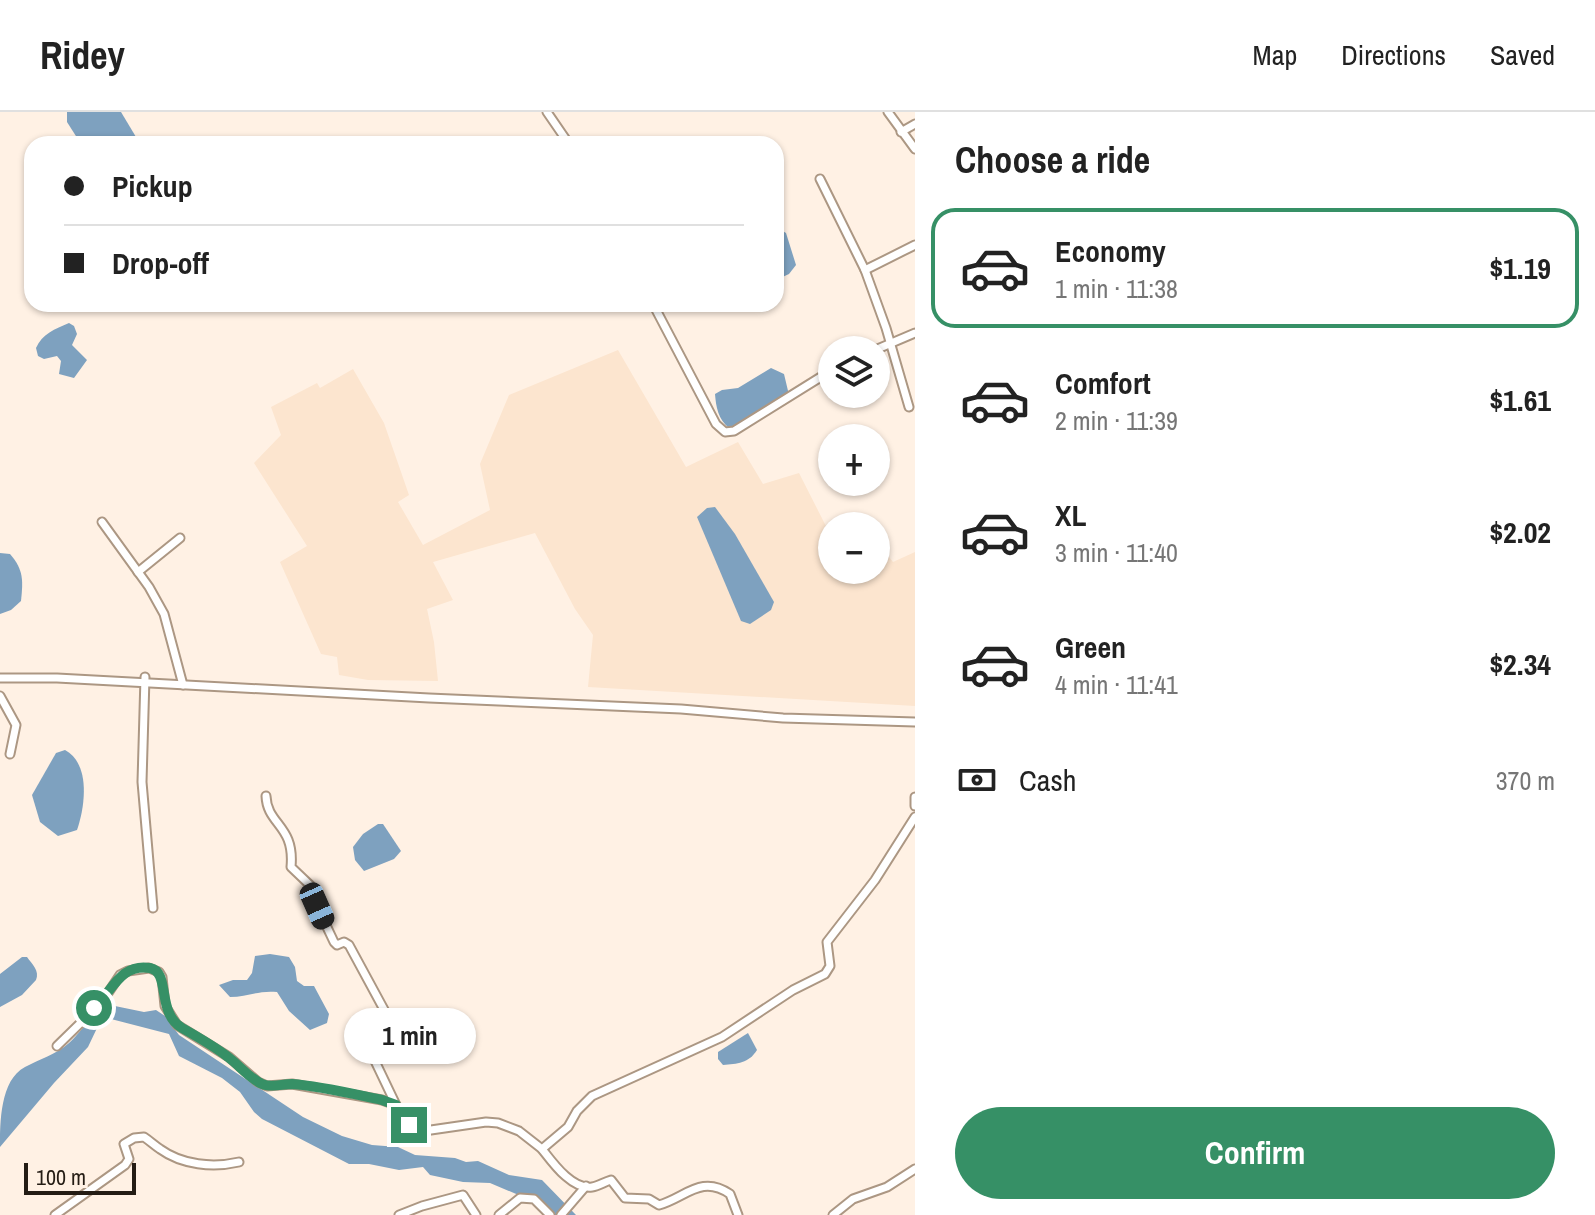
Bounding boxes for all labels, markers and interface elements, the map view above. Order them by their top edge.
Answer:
text: Ridey [40,30,125,81]
text: Map [1253,36,1297,74]
text: Directions [1341,36,1446,74]
text: Saved [1490,36,1555,74]
text: Choose a ride [955,136,1150,184]
text: Pickup [112,166,193,206]
text: Economy [1055,231,1166,271]
icon: car [959,232,1031,304]
text: Drop-off [112,243,209,283]
text: $1.19 [1489,248,1551,288]
text: 1 min · 11:38 [1055,271,1178,306]
map controls [818,336,890,584]
button: layers [818,336,890,408]
text: Comfort [1055,363,1151,403]
icon: car [959,364,1031,436]
text: $1.61 [1489,380,1551,420]
text: 2 min · 11:39 [1055,403,1178,438]
button: + [818,424,890,496]
text: XL [1055,495,1086,535]
icon: car [959,496,1031,568]
button: − [818,512,890,584]
text: $2.02 [1489,512,1551,552]
text: 3 min · 11:40 [1055,535,1178,570]
text: Green [1055,627,1126,667]
icon: car [959,628,1031,700]
text: $2.34 [1489,644,1551,684]
text: 4 min · 11:41 [1055,667,1178,702]
icon: cash [955,758,999,802]
text: Cash [1019,760,1076,800]
text: 370 m [1496,763,1555,798]
car [296,879,338,933]
route start [76,990,112,1026]
callout: 1 min [343,1009,475,1065]
text: 1 min [382,1018,438,1053]
route end [391,1107,427,1143]
button: Confirm [955,1107,1555,1199]
scale bar [24,1159,136,1195]
text: 100 m [36,1162,86,1192]

